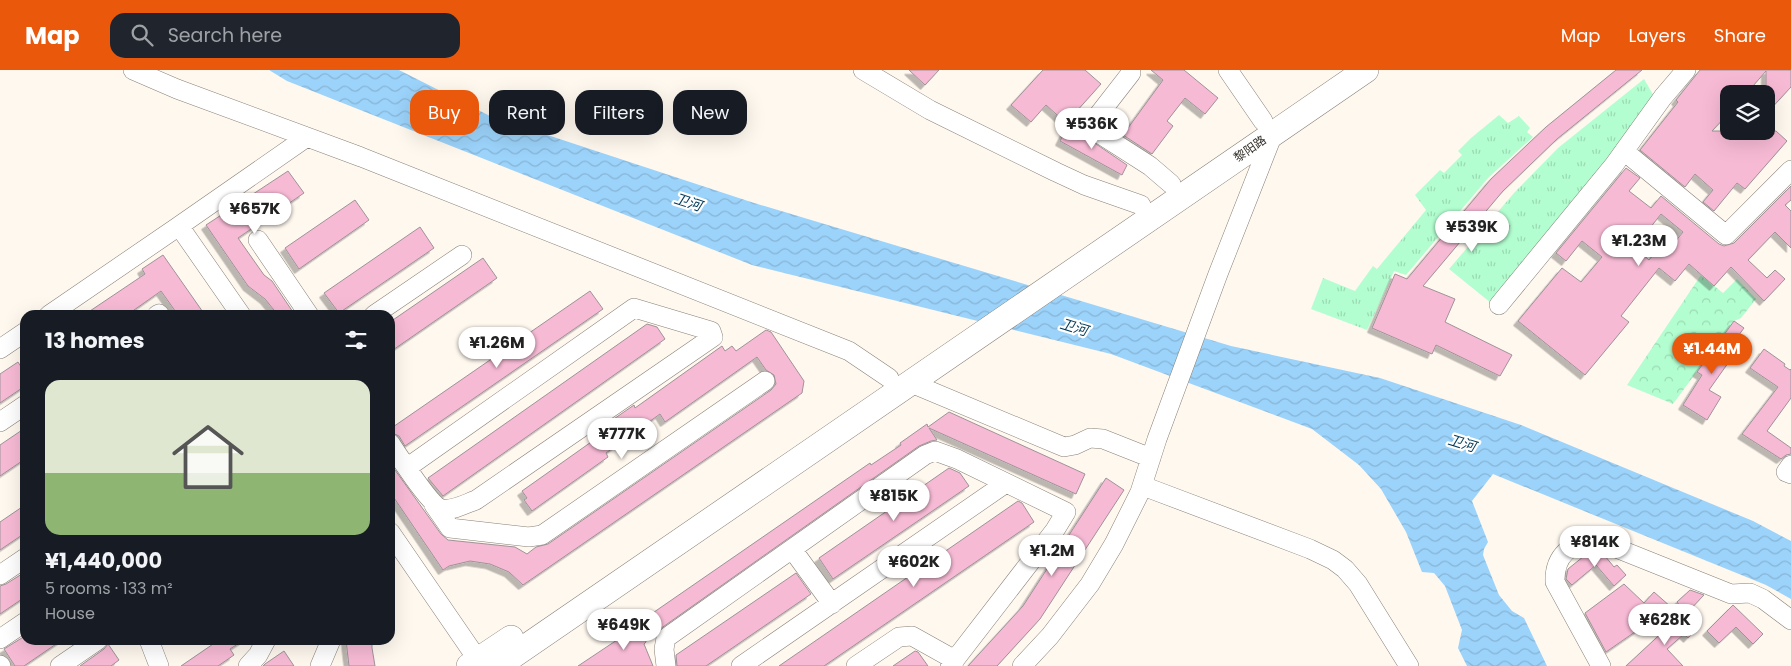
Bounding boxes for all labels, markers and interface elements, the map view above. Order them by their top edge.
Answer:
search box [110,13,460,58]
text: Map [25,19,80,52]
icon: search [128,21,156,49]
text: Search here [168,22,282,49]
text: Map [1561,23,1601,48]
text: Layers [1629,23,1686,48]
text: Share [1714,23,1766,48]
map controls [1720,85,1775,140]
button: layers [1720,85,1775,140]
chip: Buy [410,90,479,135]
chip: Rent [489,90,565,135]
chip: Filters [575,90,663,135]
chip: New [673,90,747,135]
pin: ¥536K [1057,108,1127,150]
text: ¥536K [1066,112,1118,135]
street label: 黎阳路 [1230,131,1269,166]
water label: 卫河 [672,188,707,217]
pin: ¥657K [220,192,290,235]
text: ¥657K [229,197,281,220]
pin: ¥539K [1437,210,1507,253]
text: ¥539K [1446,215,1498,238]
pin: ¥1.23M [1598,224,1680,267]
text: ¥1.23M [1612,229,1666,252]
water label: 卫河 [1058,313,1093,342]
text: 13 homes [45,326,144,355]
icon: filters [342,326,370,354]
pin: ¥1.26M [456,326,538,369]
text: ¥1.26M [469,331,525,354]
pin: ¥1.44M [1671,332,1753,375]
text: ¥1.44M [1683,337,1741,360]
icon: home [163,412,253,502]
pin: ¥777K [587,418,657,460]
text: ¥777K [598,422,646,445]
water label: 卫河 [1446,429,1481,458]
pin: ¥815K [859,480,929,522]
text: ¥815K [870,484,918,507]
pin: ¥814K [1560,526,1630,568]
text: ¥814K [1570,530,1620,553]
pin: ¥1.2M [1017,534,1087,577]
text: ¥1.2M [1029,539,1075,562]
text: ¥1,440,000 [45,546,162,575]
pin: ¥602K [879,546,949,588]
text: ¥602K [888,550,940,573]
text: 5 rooms · 133 m² [45,577,173,600]
text: House [45,602,95,625]
pin: ¥628K [1630,604,1700,646]
pin: ¥649K [589,608,659,651]
text: ¥628K [1639,608,1691,631]
text: ¥649K [598,613,650,636]

